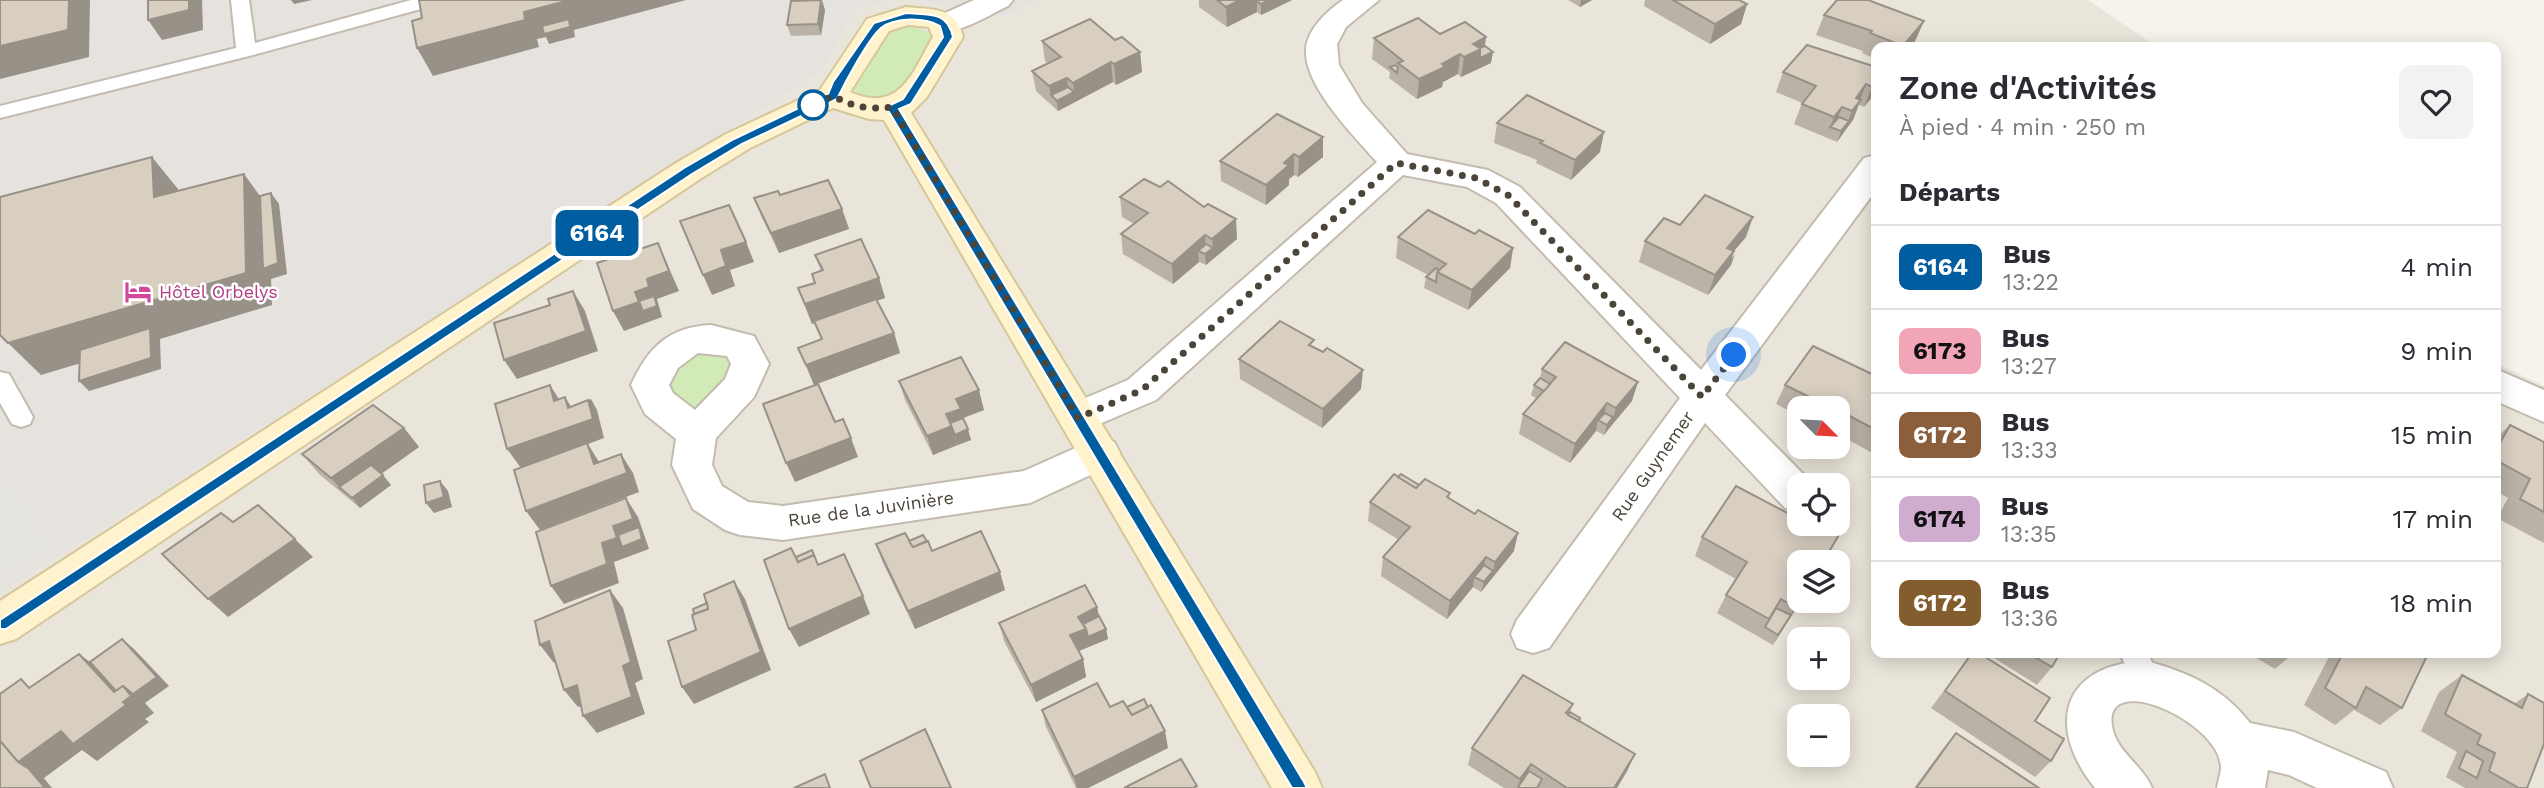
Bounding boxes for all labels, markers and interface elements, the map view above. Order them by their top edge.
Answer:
button: heart [2399,65,2473,139]
text: Zone d'Activités [1899,68,2157,107]
unlabelled marker [798,90,828,120]
text: À pied · 4 min · 250 m [1899,114,2146,141]
text: Départs [1899,177,2000,207]
line badge: 6164 [548,210,646,256]
text: 6164 [570,219,624,247]
text: Bus [2003,239,2051,269]
text: 4 min [2400,252,2473,282]
text: 6164 [1913,253,1968,281]
text: 13:22 [2003,269,2059,296]
hotel icon: Hôtel Orbelys [123,277,153,307]
place label: Hôtel Orbelys [159,281,278,302]
text: Bus [2002,323,2049,353]
text: 9 min [2400,336,2473,366]
your location [1716,337,1751,372]
text: 6173 [1913,337,1967,365]
text: 13:27 [2002,353,2057,380]
north arrow [1787,396,1850,458]
map controls [1787,396,1850,767]
street label: Rue Guynemer [1607,407,1698,525]
text: Bus [2002,407,2049,437]
text: 15 min [2391,420,2473,450]
text: 6172 [1913,421,1967,449]
text: 13:33 [2002,437,2058,464]
button: locate [1787,473,1850,536]
street label: Rue de la Juvinière [787,486,955,531]
text: Bus [2001,491,2049,521]
text: 17 min [2392,504,2473,534]
text: 6174 [1913,505,1966,533]
text: 13:35 [2001,521,2057,548]
button: layers [1787,550,1850,613]
text: Bus [2002,575,2049,605]
text: 18 min [2390,588,2473,618]
text: 6172 [1913,589,1967,617]
text: 13:36 [2002,605,2058,632]
button: + [1787,627,1850,690]
button: − [1787,704,1850,767]

